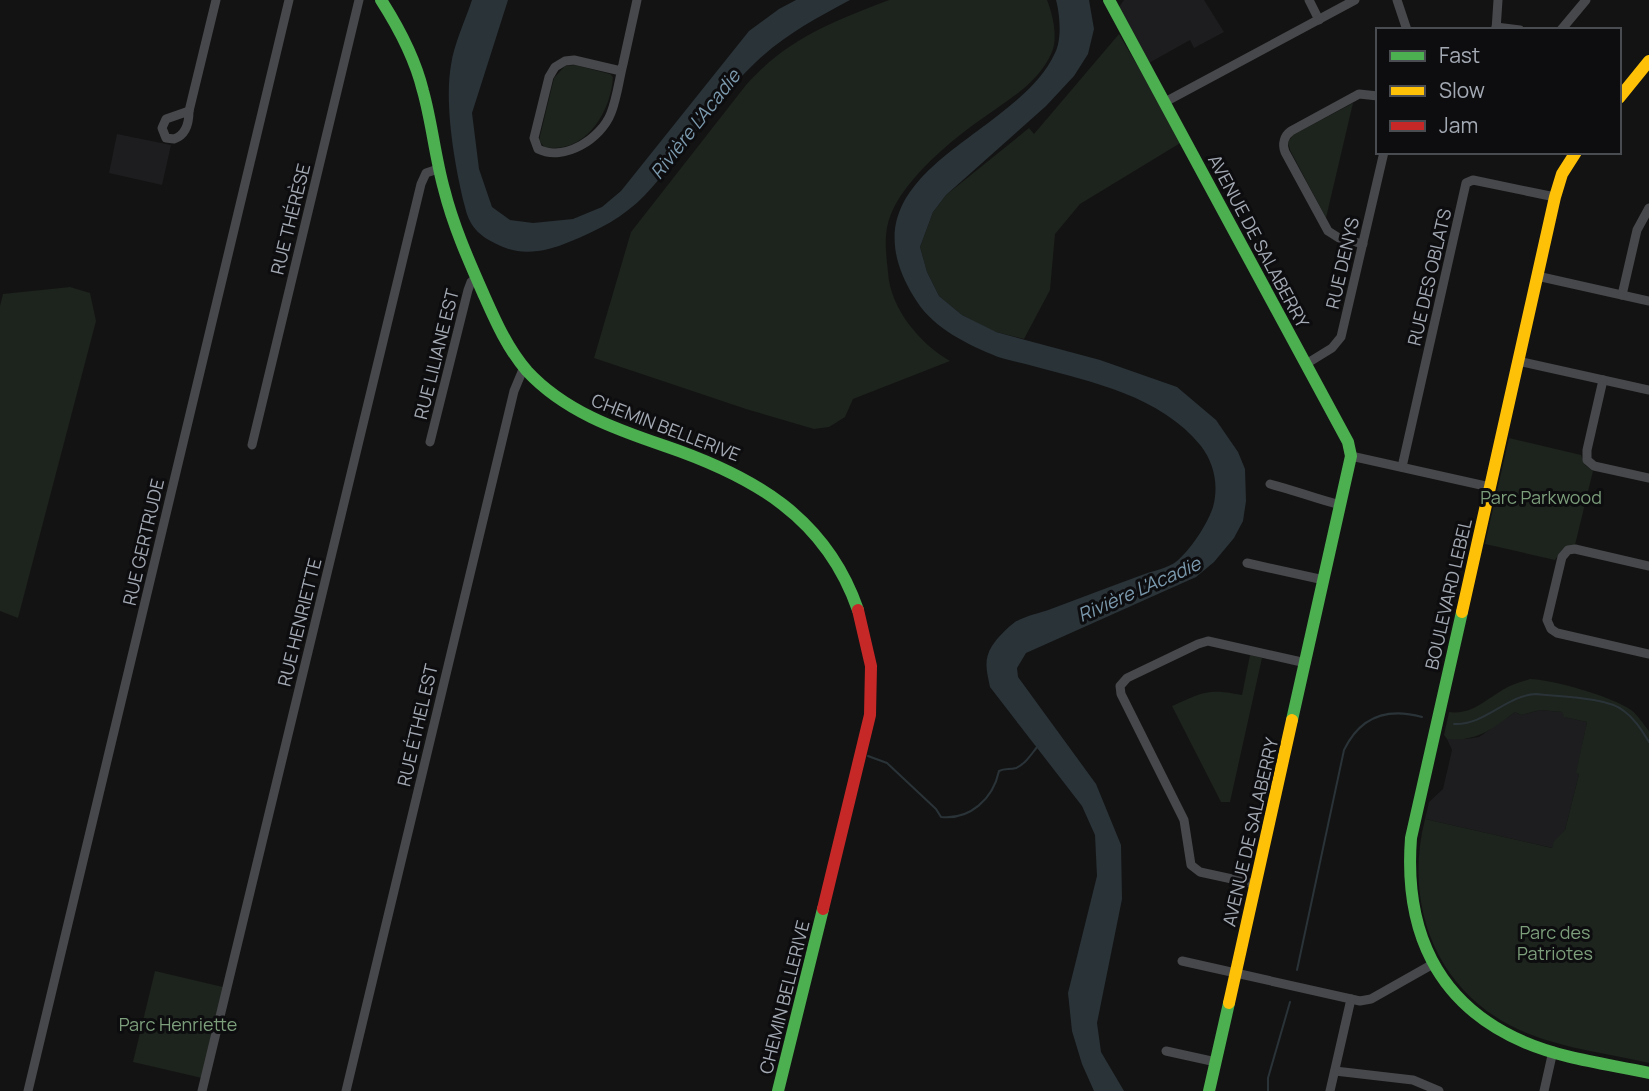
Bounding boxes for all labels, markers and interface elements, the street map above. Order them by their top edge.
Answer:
legend [1376,28,1621,154]
text: Fast [1439,41,1480,69]
water label: Rivière L'Acadie [644,62,747,184]
text: Slow [1439,76,1485,104]
text: Jam [1439,111,1478,139]
street label: AVENUE DE SALABERRY [1203,150,1315,333]
street label: RUE THÉRÈSE [265,161,315,277]
street label: RUE DES OBLATS [1402,206,1456,348]
street label: RUE DENYS [1320,215,1364,311]
street label: RUE LILIANE EST [408,286,464,422]
street label: CHEMIN BELLERIVE [588,388,744,466]
street label: RUE GERTRUDE [117,476,169,608]
park label: Parc Parkwood [1480,485,1602,509]
street label: BOULEVARD LEBEL [1419,516,1477,672]
water label: Rivière L'Acadie [1073,549,1206,628]
street label: RUE HENRIETTE [271,555,327,689]
street label: RUE ÉTHEL EST [391,661,443,789]
street label: AVENUE DE SALABERRY [1217,734,1284,929]
street label: CHEMIN BELLERIVE [753,918,815,1076]
park label: Parc des Patriotes [1517,920,1593,965]
park label: Parc Henriette [119,1012,237,1036]

